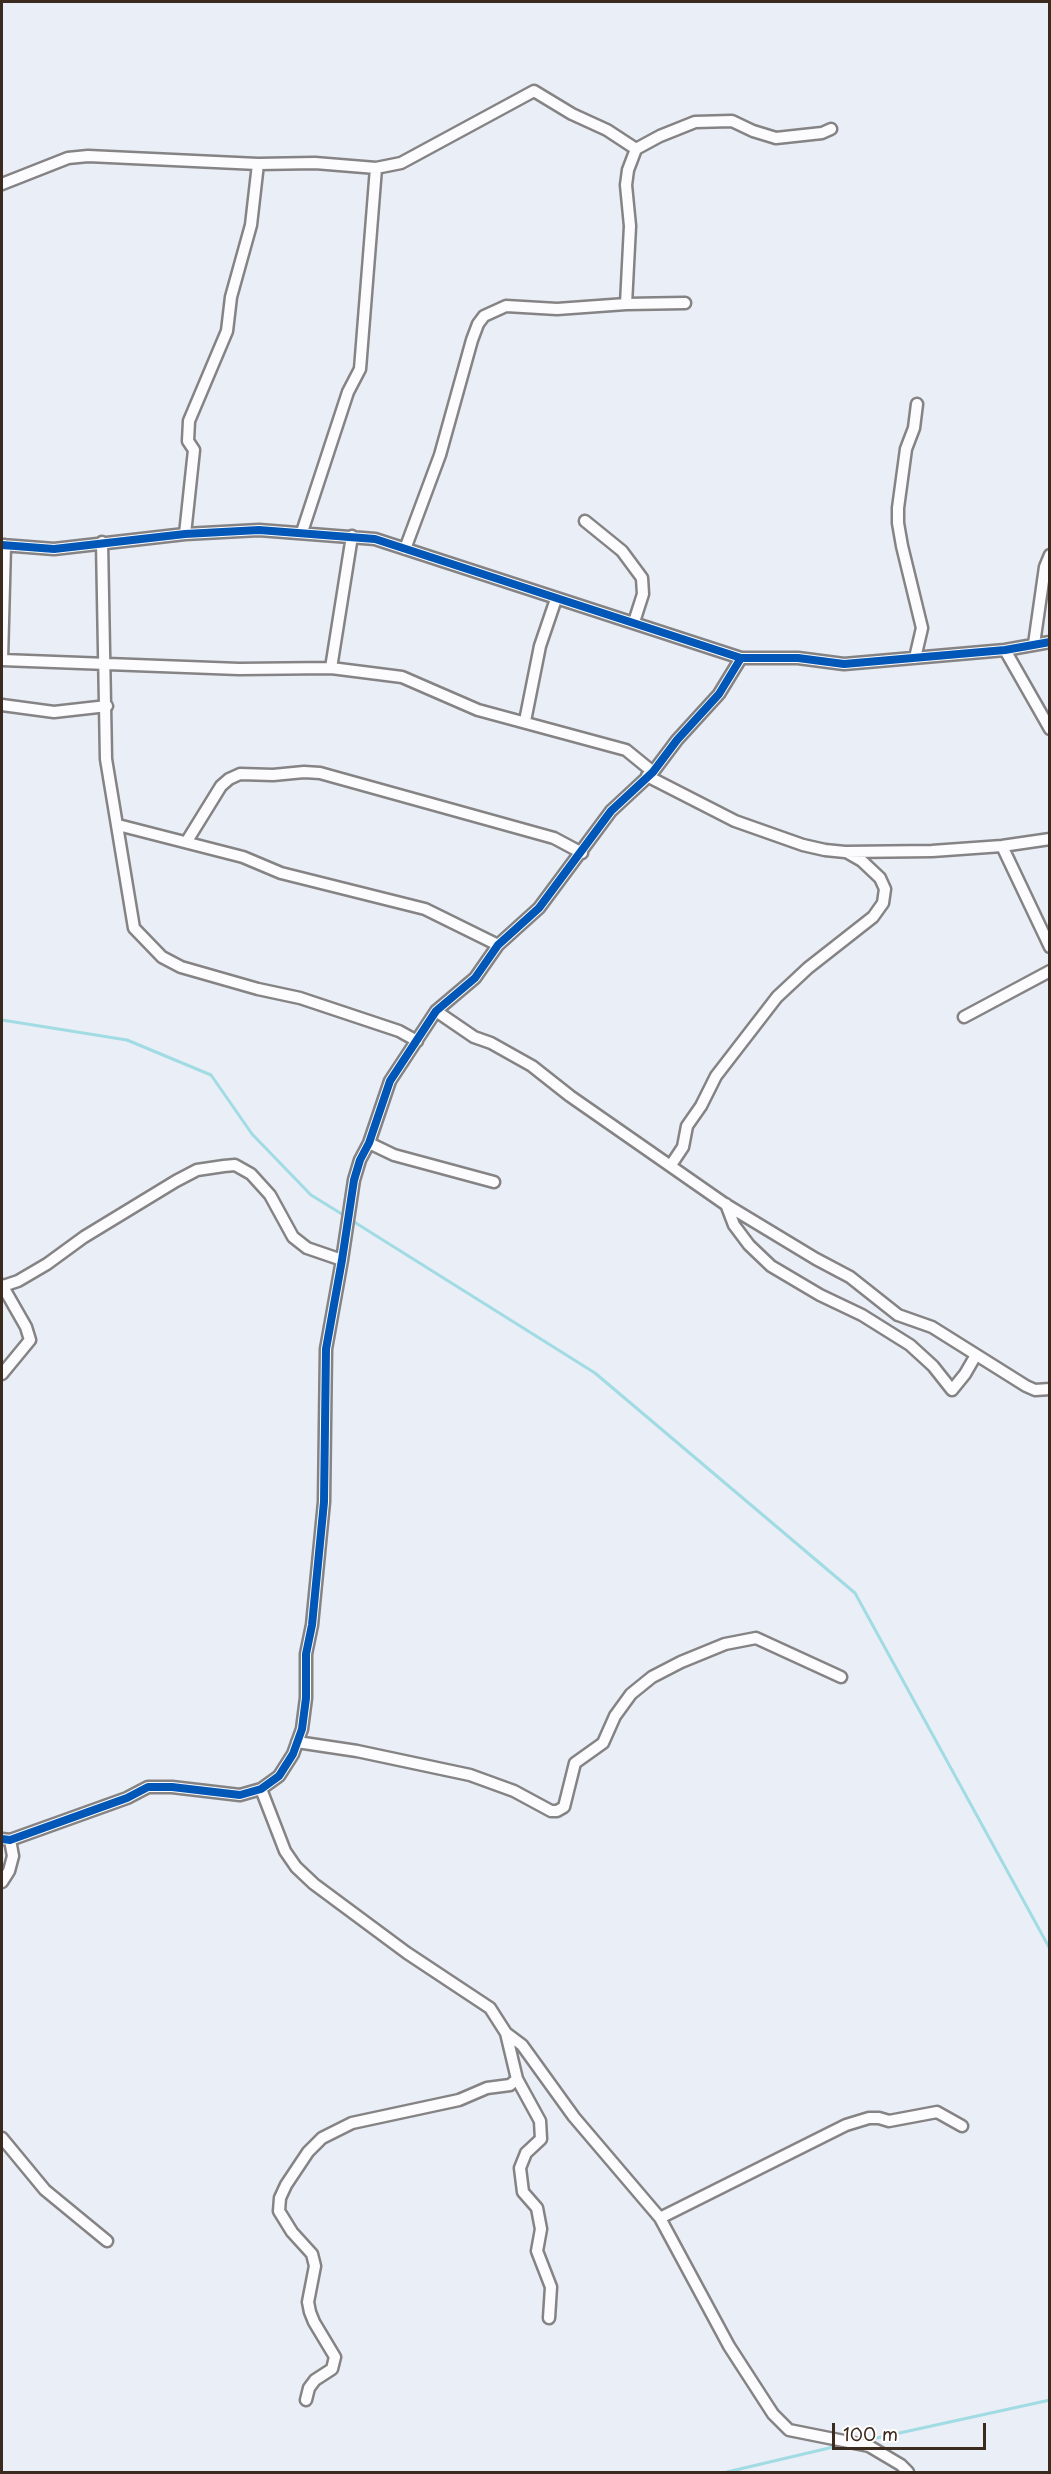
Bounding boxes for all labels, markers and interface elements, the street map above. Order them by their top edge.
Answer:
scale bar [835,2411,990,2449]
text: 100 m [843,2420,898,2447]

